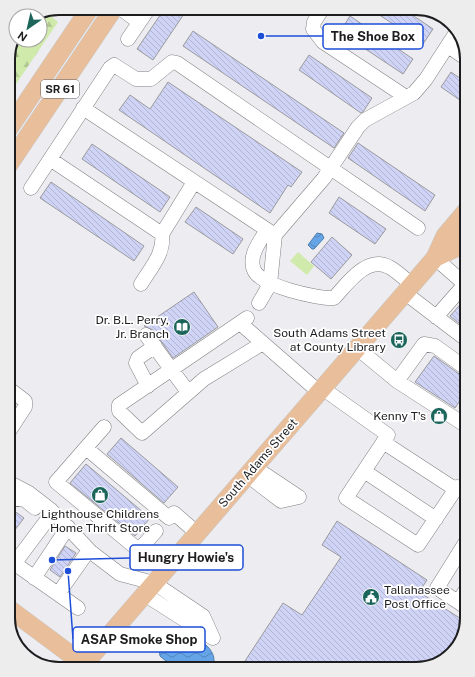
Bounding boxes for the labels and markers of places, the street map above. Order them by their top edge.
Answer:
callout: The Shoe Box [323,24,423,49]
place label: Dr. B.L. Perry, Jr. Branch [95,313,169,341]
library icon: Dr. B.L. Perry, Jr. Branch [172,317,192,337]
place label: South Adams Street at County Library [273,326,387,354]
bus stop icon: South Adams Street at County Library [389,330,409,350]
shop icon: Kenny T's [429,406,449,426]
place label: Kenny T's [373,409,426,423]
shop icon: Lighthouse Childrens Home Thrift Store [90,485,110,505]
place label: Lighthouse Childrens Home Thrift Store [41,507,159,535]
callout: Hungry Howie's [130,545,243,570]
place label: Tallahassee Post Office [384,583,450,611]
public building icon: Tallahassee Post Office [361,587,381,607]
callout: ASAP Smoke Shop [73,627,205,652]

